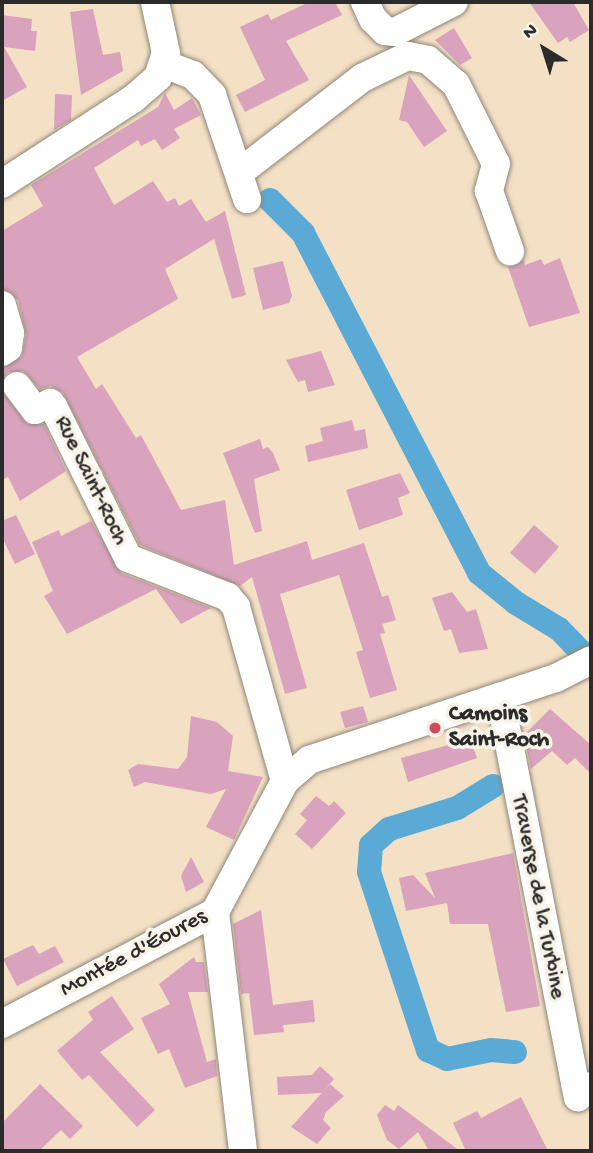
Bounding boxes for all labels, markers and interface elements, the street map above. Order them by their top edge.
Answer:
north arrow [509,14,579,84]
text: N [519,19,543,45]
street label: Rue Saint-Roch [47,412,133,550]
place label: Camoins Saint-Roch [449,701,549,755]
marker: Camoins Saint-Roch [427,720,443,736]
street label: Traverse de la Turbine [504,793,570,1001]
street label: Montée d'Éoures [56,904,212,1004]

